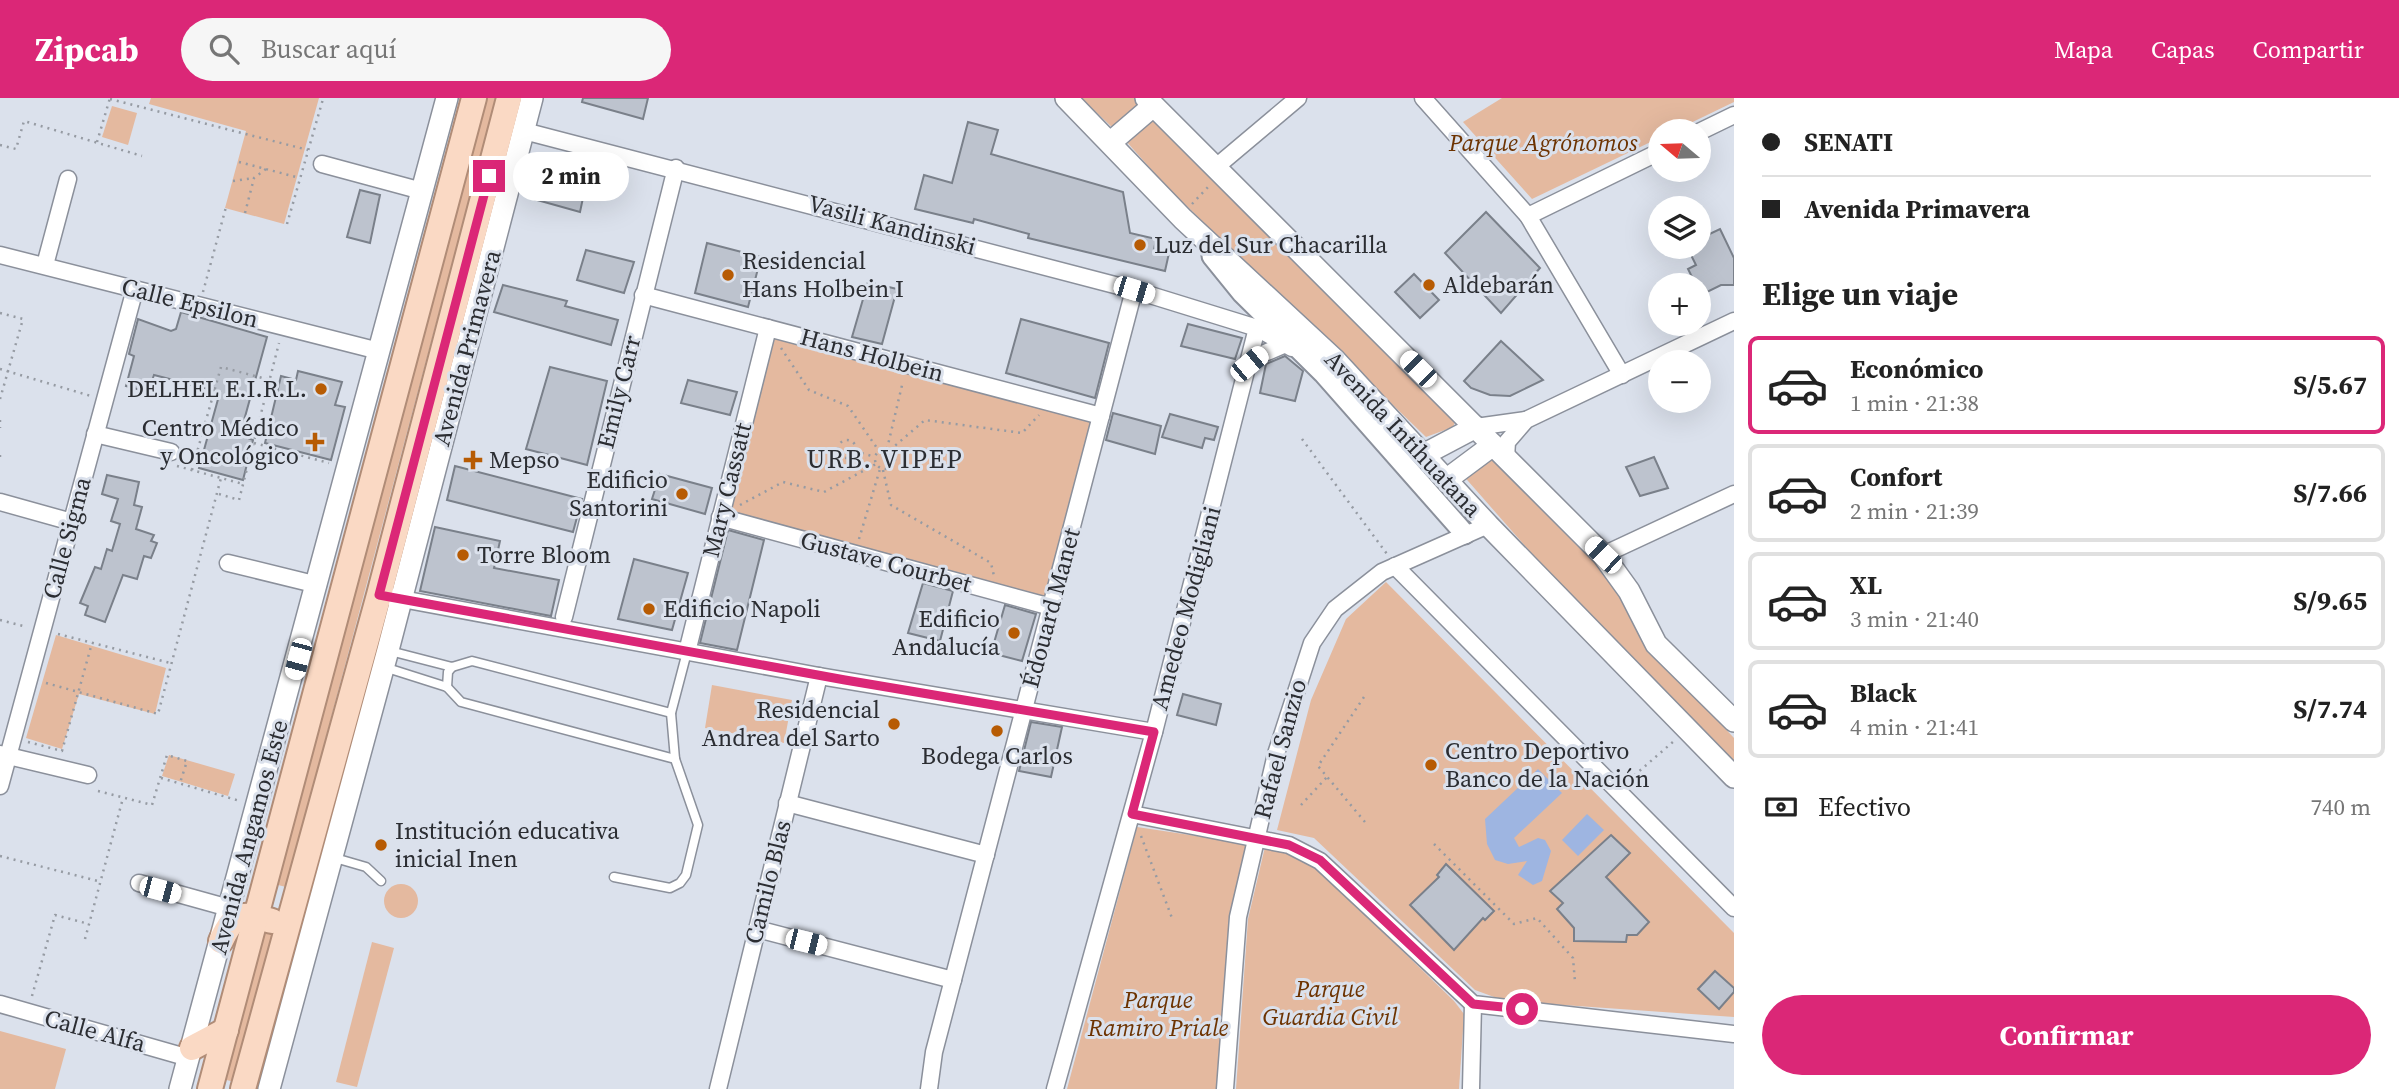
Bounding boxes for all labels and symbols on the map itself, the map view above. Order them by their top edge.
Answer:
north arrow [1648,119,1712,182]
park label: Parque Agrónomos [1448,126,1638,159]
callout: 2 min [514,152,629,200]
route end [473,160,505,192]
street label: Vasili Kandinski [805,186,980,263]
place label: Luz del Sur Chacarilla [1154,228,1388,261]
marker: Luz del Sur Chacarilla [1132,237,1148,253]
place label: Residencial Hans Holbein I [742,244,904,305]
street label: Avenida Primavera [424,245,509,450]
marker: Residencial Hans Holbein I [720,267,736,283]
place label: Aldebarán [1443,268,1554,301]
street label: Calle Epsilon [118,270,262,335]
car [1111,274,1158,306]
marker: Aldebarán [1421,277,1437,293]
street label: Hans Holbein [797,320,948,390]
street label: Emily Carr [589,332,649,452]
car [1227,342,1272,386]
street label: Avenida Intihuatana [1317,343,1490,525]
car [1396,347,1441,391]
place label: DELHEL E.I.R.L. [127,372,307,405]
marker: DELHEL E.I.R.L. [313,381,329,397]
place label: Centro Médico y Oncológico [142,411,299,472]
street label: Mary Cassatt [694,419,759,561]
marker: Centro Médico y Oncológico [305,432,325,452]
district label: URB. VIPEP [806,441,964,477]
place label: Mepso [489,443,560,476]
marker: Mepso [463,450,483,470]
place label: Edificio Santorini [569,463,668,524]
street label: Calle Sigma [34,472,99,603]
marker: Edificio Santorini [674,486,690,502]
street label: Amedeo Modigliani [1142,502,1229,713]
street label: Gustave Courbet [797,523,975,600]
street label: Édouard Manet [1013,524,1088,691]
car [1581,533,1626,577]
place label: Torre Bloom [477,538,611,571]
marker: Torre Bloom [455,547,471,563]
place label: Edificio Napoli [663,592,821,625]
marker: Edificio Napoli [641,601,657,617]
place label: Edificio Andalucía [892,602,1001,663]
marker: Edificio Andalucía [1006,625,1022,641]
car [283,636,314,682]
street label: Rafael Sanzio [1245,675,1314,822]
place label: Residencial Andrea del Sarto [702,693,880,754]
street label: Avenida Angamos Este [201,716,296,958]
marker: Residencial Andrea del Sarto [886,716,902,732]
marker: Bodega Carlos [989,723,1005,739]
place label: Centro Deportivo Banco de la Nación [1445,734,1650,795]
place label: Bodega Carlos [921,739,1073,772]
marker: Centro Deportivo Banco de la Nación [1423,757,1439,773]
place label: Institución educativa inicial Inen [395,814,620,875]
street label: Camilo Blas [736,817,799,947]
marker: Institución educativa inicial Inen [373,837,389,853]
car [137,874,184,906]
car [784,927,829,957]
park label: Parque Guardia Civil [1262,972,1398,1033]
park label: Parque Ramiro Priale [1087,983,1229,1044]
route start [1506,993,1538,1025]
street label: Calle Alfa [41,1001,150,1060]

